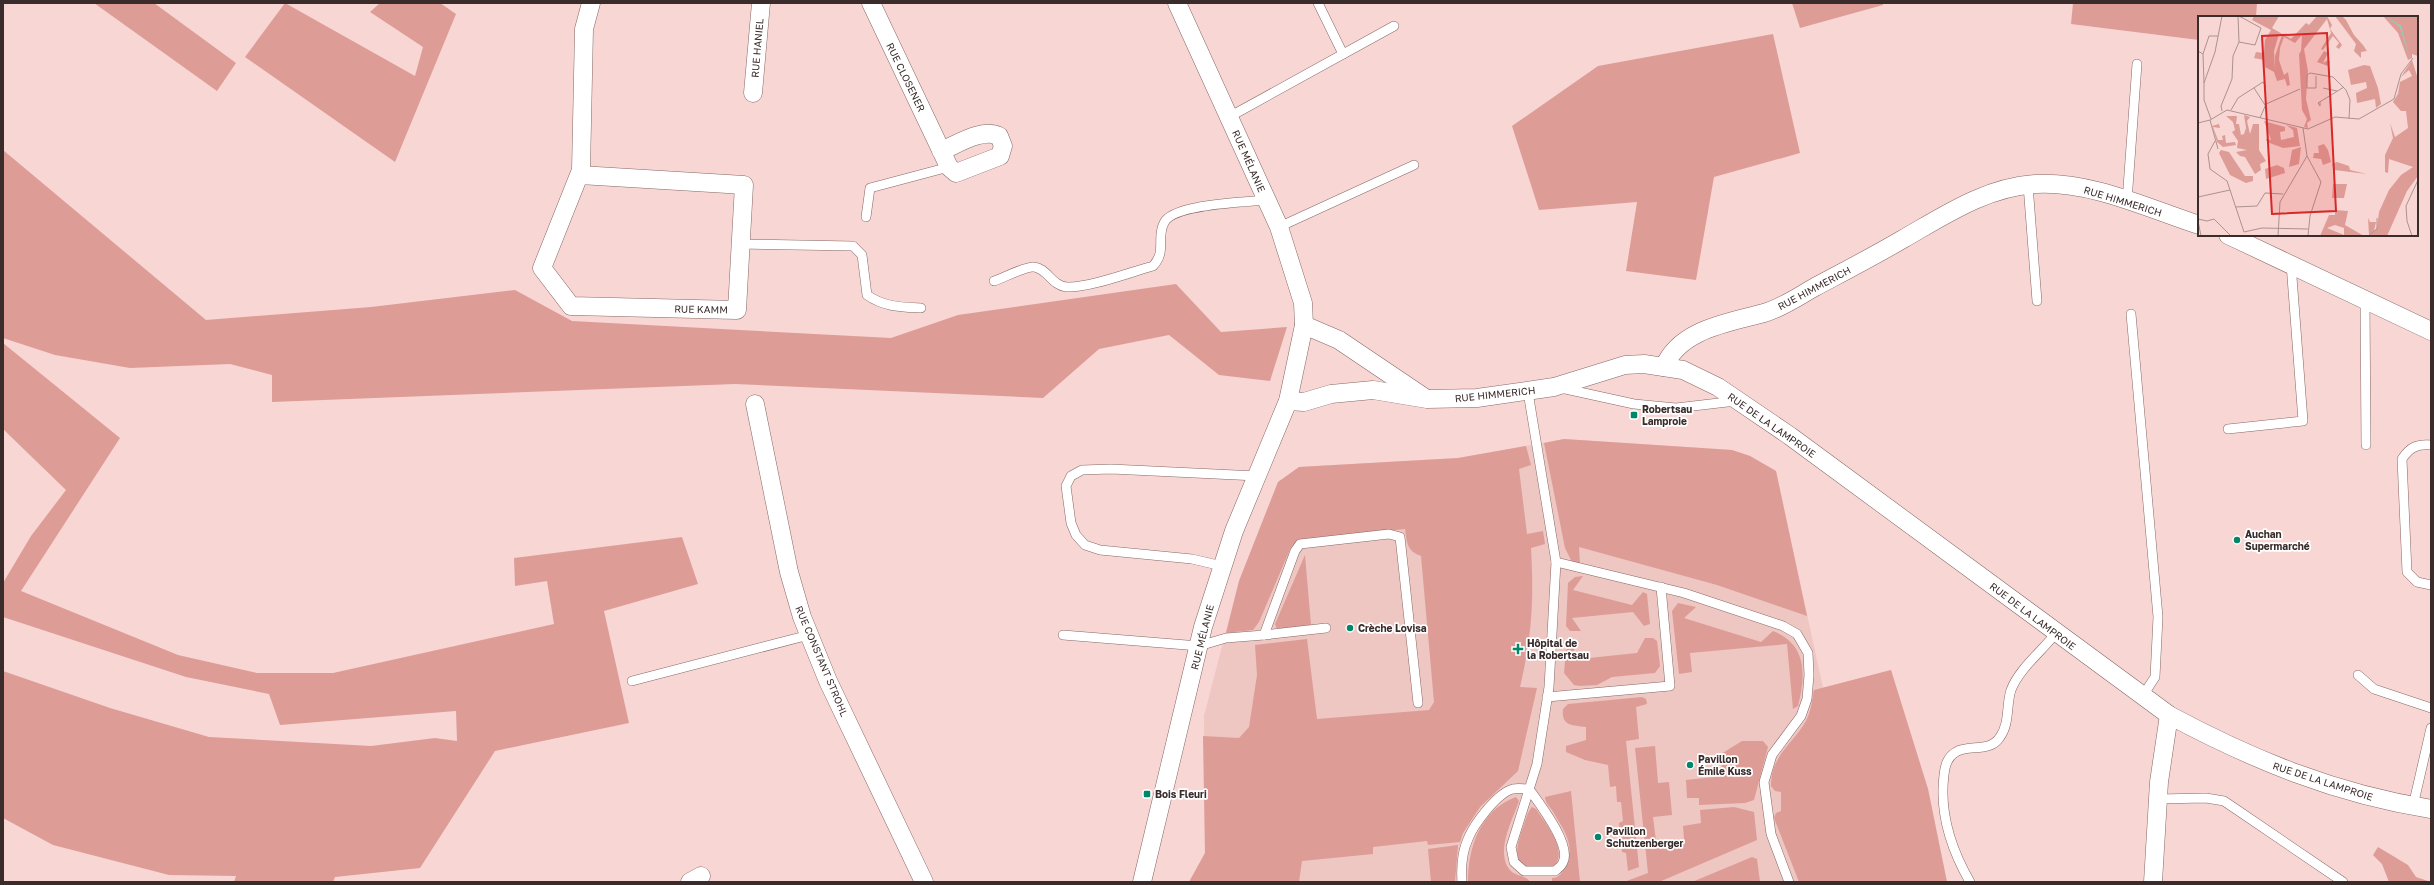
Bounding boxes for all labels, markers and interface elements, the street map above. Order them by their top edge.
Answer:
inset map [2198,16,2418,236]
street label: RUE HANIEL [748,18,766,78]
street label: RUE CLOSENER [884,41,928,114]
street label: RUE MÉLANIE [1230,128,1268,194]
street label: RUE HIMMERICH [2083,183,2163,219]
street label: RUE HIMMERICH [1775,264,1853,312]
street label: RUE KAMM [674,303,728,315]
street label: RUE HIMMERICH [1454,384,1536,404]
street label: RUE DE LA LAMPROIE [1726,390,1818,460]
place label: Robertsau Lamproie [1642,403,1692,427]
marker: Robertsau Lamproie [1629,410,1639,420]
place label: Auchan Supermarché [2245,528,2310,552]
marker: Auchan Supermarché [2232,535,2242,545]
street label: RUE DE LA LAMPROIE [1988,580,2078,652]
street label: RUE MÉLANIE [1188,603,1216,671]
street label: RUE CONSTANT STROHL [793,604,851,718]
place label: Crèche Lovisa [1358,622,1427,634]
marker: Crèche Lovisa [1345,623,1355,633]
place label: Hôpital de la Robertsau [1527,637,1589,661]
marker: Hôpital de la Robertsau [1512,643,1524,655]
place label: Pavillon Émile Kuss [1698,753,1752,777]
street label: RUE DE LA LAMPROIE [2271,759,2375,803]
marker: Pavillon Émile Kuss [1685,760,1695,770]
place label: Bois Fleuri [1155,788,1207,800]
marker: Bois Fleuri [1142,789,1152,799]
place label: Pavillon Schutzenberger [1606,825,1683,849]
marker: Pavillon Schutzenberger [1593,832,1603,842]

